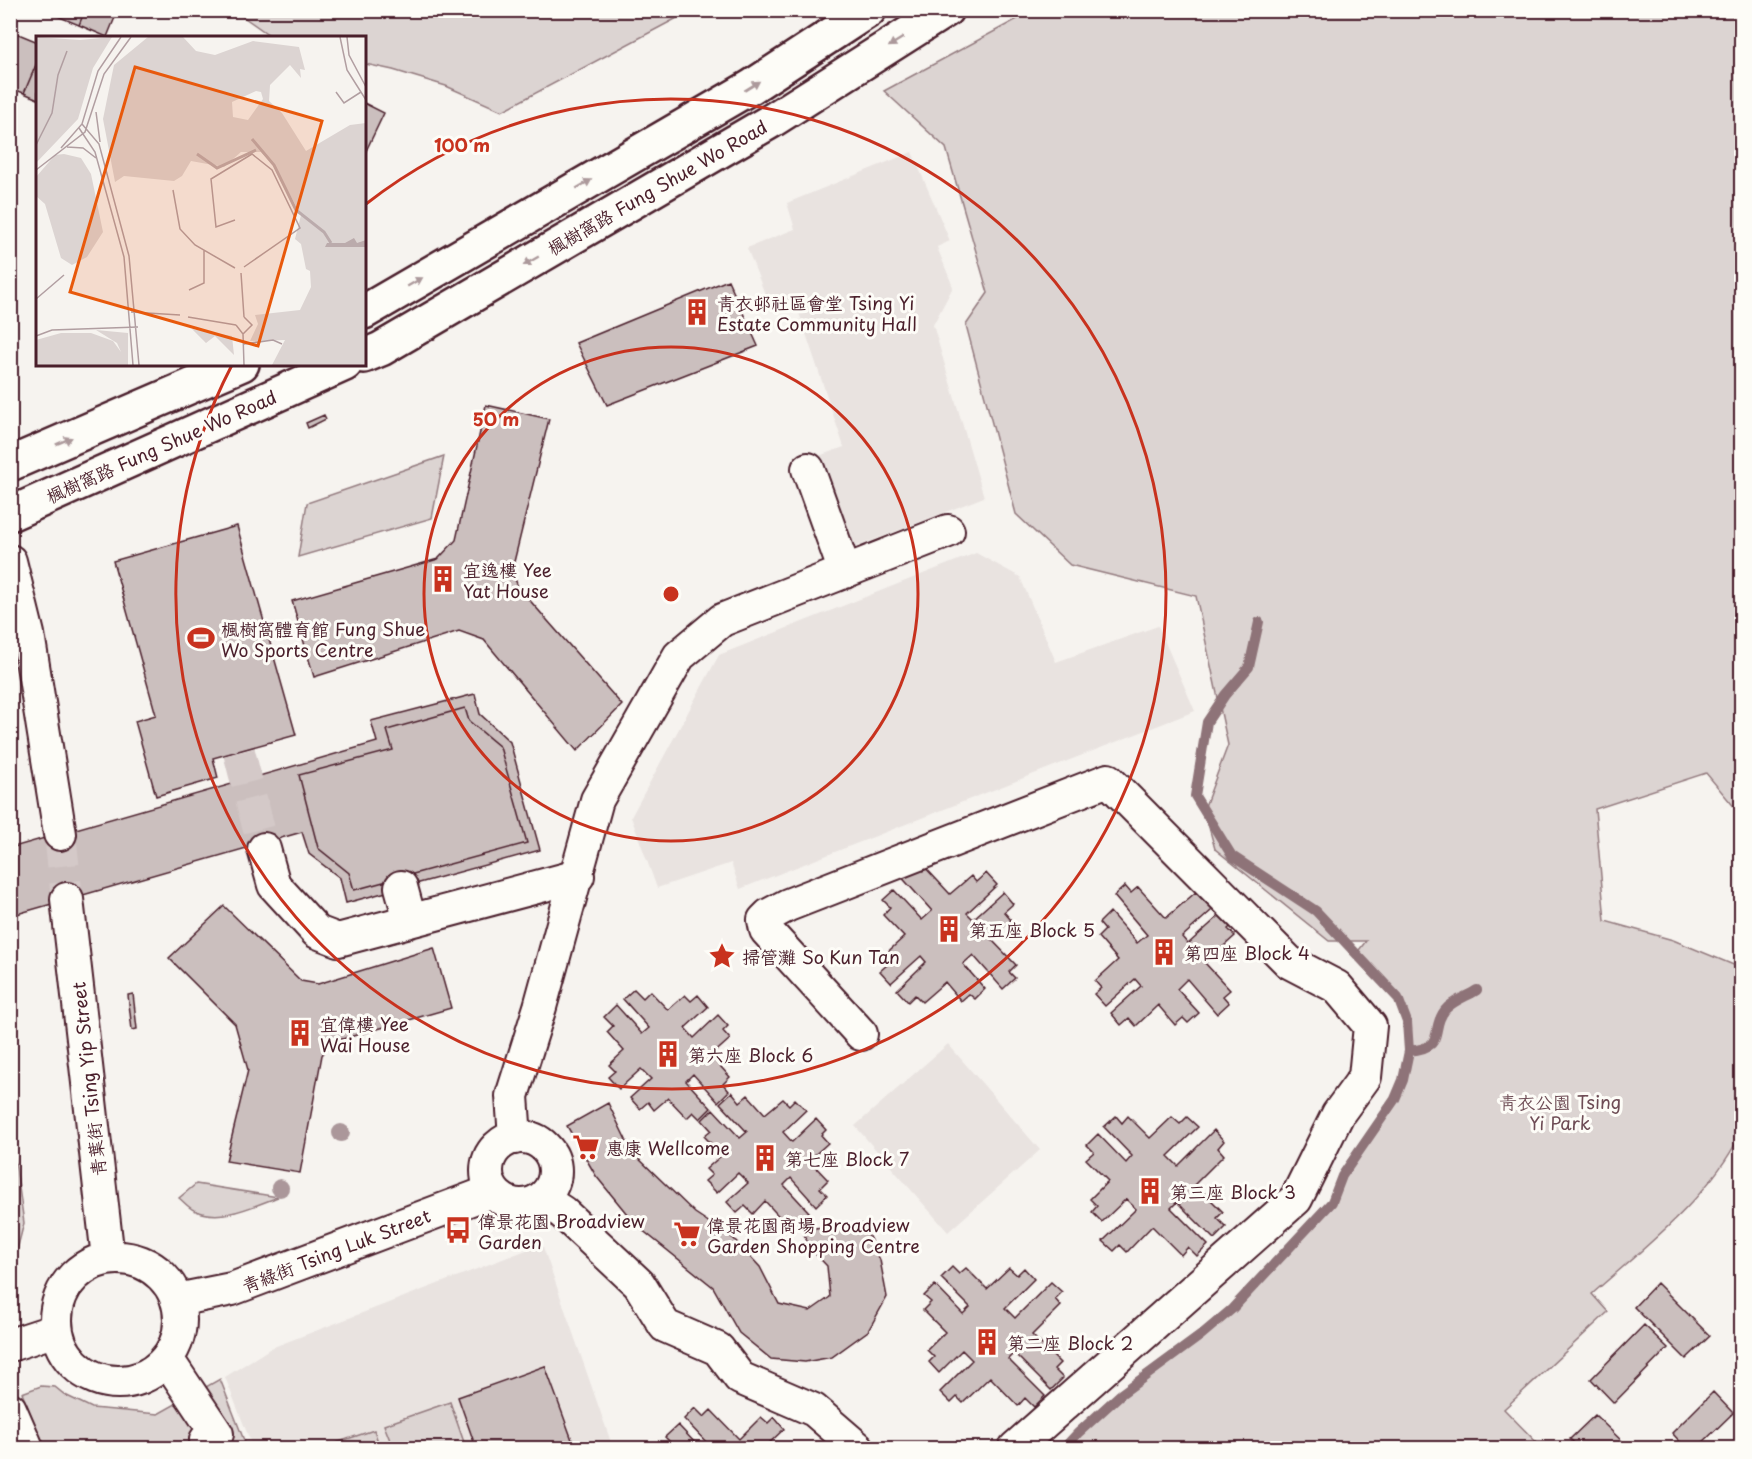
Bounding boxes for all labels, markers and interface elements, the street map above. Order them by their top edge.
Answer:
inset map [36,36,366,366]
one-way arrow [888,36,904,47]
one-way arrow [744,80,760,91]
street label: 楓樹窩路 Fung Shue Wo Road [542,113,772,261]
text: 100 m [434,131,490,158]
one-way arrow [576,179,592,190]
one-way arrow [522,256,539,266]
one-way arrow [407,277,423,288]
place label: 青衣邨社區會堂 Tsing Yi Estate Community Hall [717,289,917,337]
building icon: 青衣邨社區會堂 Tsing Yi Estate Community Hall [682,297,712,327]
street label: 楓樹窩路 Fung Shue Wo Road [41,383,281,509]
text: 50 m [473,405,519,432]
one-way arrow [56,436,74,446]
place label: 宜逸樓 Yee Yat House [463,556,552,604]
building icon: 宜逸樓 Yee Yat House [428,564,458,594]
centre of rings [661,584,681,604]
place label: 楓樹窩體育館 Fung Shue Wo Sports Centre [221,615,425,663]
sports icon: 楓樹窩體育館 Fung Shue Wo Sports Centre [186,623,216,653]
building icon: 第五座 Block 5 [934,914,964,944]
place label: 第五座 Block 5 [969,916,1095,943]
building icon: 第四座 Block 4 [1149,937,1179,967]
place label: 第四座 Block 4 [1184,939,1310,966]
place icon: 掃管灘 So Kun Tan [707,941,737,971]
place label: 掃管灘 So Kun Tan [742,943,900,970]
street label: 青葉街 Tsing Yip Street [64,981,112,1177]
place label: 宜偉樓 Yee Wai House [320,1010,411,1058]
building icon: 宜偉樓 Yee Wai House [285,1018,315,1048]
building icon: 第六座 Block 6 [653,1039,683,1069]
place label: 第六座 Block 6 [688,1041,813,1068]
park label: 青衣公園 Tsing Yi Park [1499,1088,1621,1136]
supermarket icon: 惠康 Wellcome [571,1132,601,1162]
place label: 惠康 Wellcome [606,1134,730,1161]
building icon: 第七座 Block 7 [750,1143,780,1173]
place label: 第七座 Block 7 [785,1145,909,1172]
building icon: 第三座 Block 3 [1135,1176,1165,1206]
place label: 第三座 Block 3 [1170,1178,1296,1205]
street label: 青綠街 Tsing Luk Street [238,1202,434,1298]
place label: 偉景花園 Broadview Garden [478,1207,645,1255]
place label: 偉景花園商場 Broadview Garden Shopping Centre [707,1211,920,1259]
bus stop icon: 偉景花園 Broadview Garden [443,1215,473,1245]
supermarket icon: 偉景花園商場 Broadview Garden Shopping Centre [672,1219,702,1249]
building icon: 第二座 Block 2 [972,1327,1002,1357]
place label: 第二座 Block 2 [1007,1329,1133,1356]

